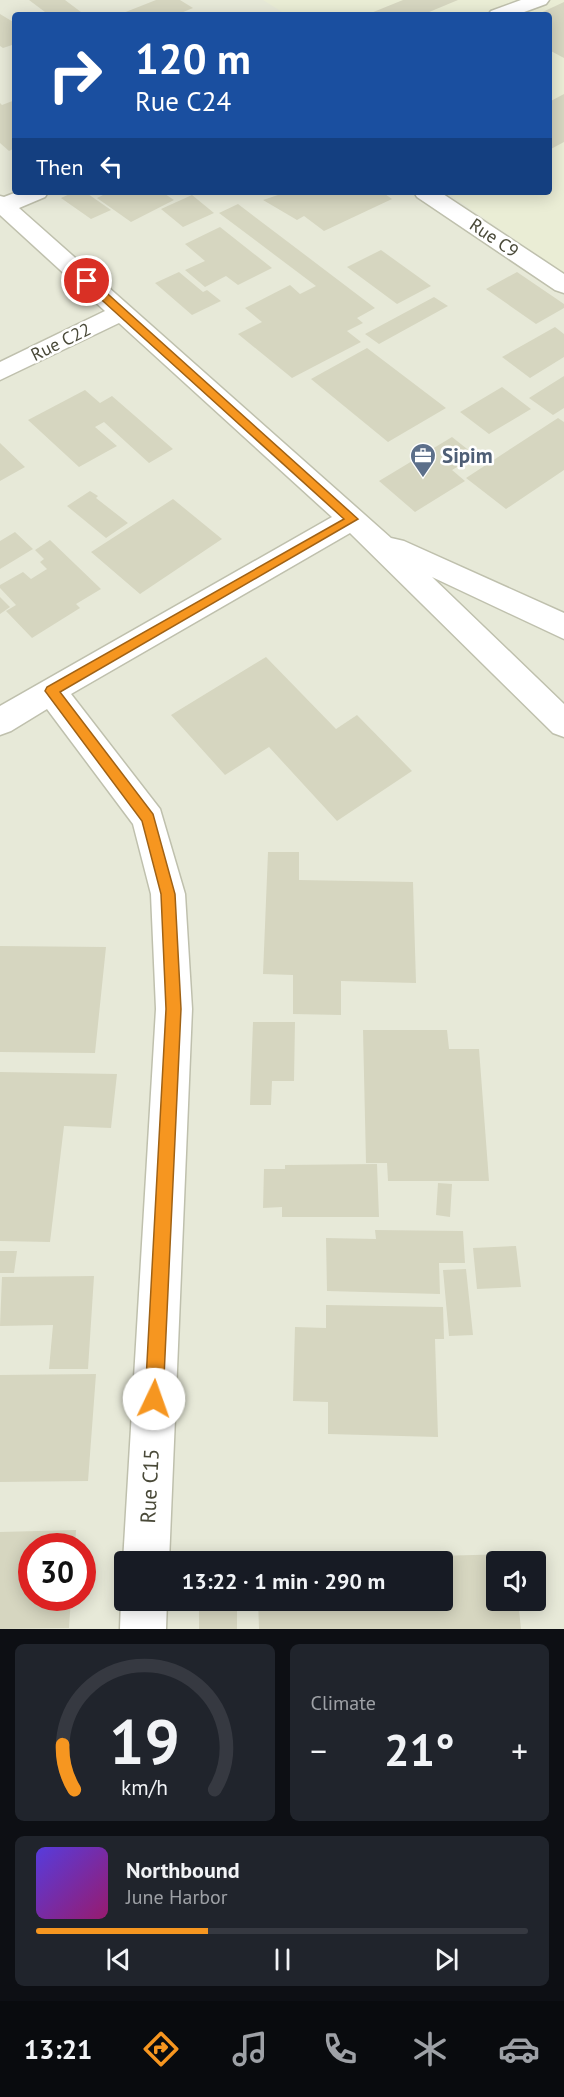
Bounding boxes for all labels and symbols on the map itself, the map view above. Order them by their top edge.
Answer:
street label: Rue C9 [465,213,523,262]
pin [61,255,112,306]
street label: Rue C22 [27,317,95,366]
office icon: Sipim [408,441,438,479]
place label: Sipim [442,442,493,469]
position arrow [122,1367,186,1431]
street label: Rue C15 [134,1448,165,1524]
speed limit sign: 30 [18,1533,96,1611]

